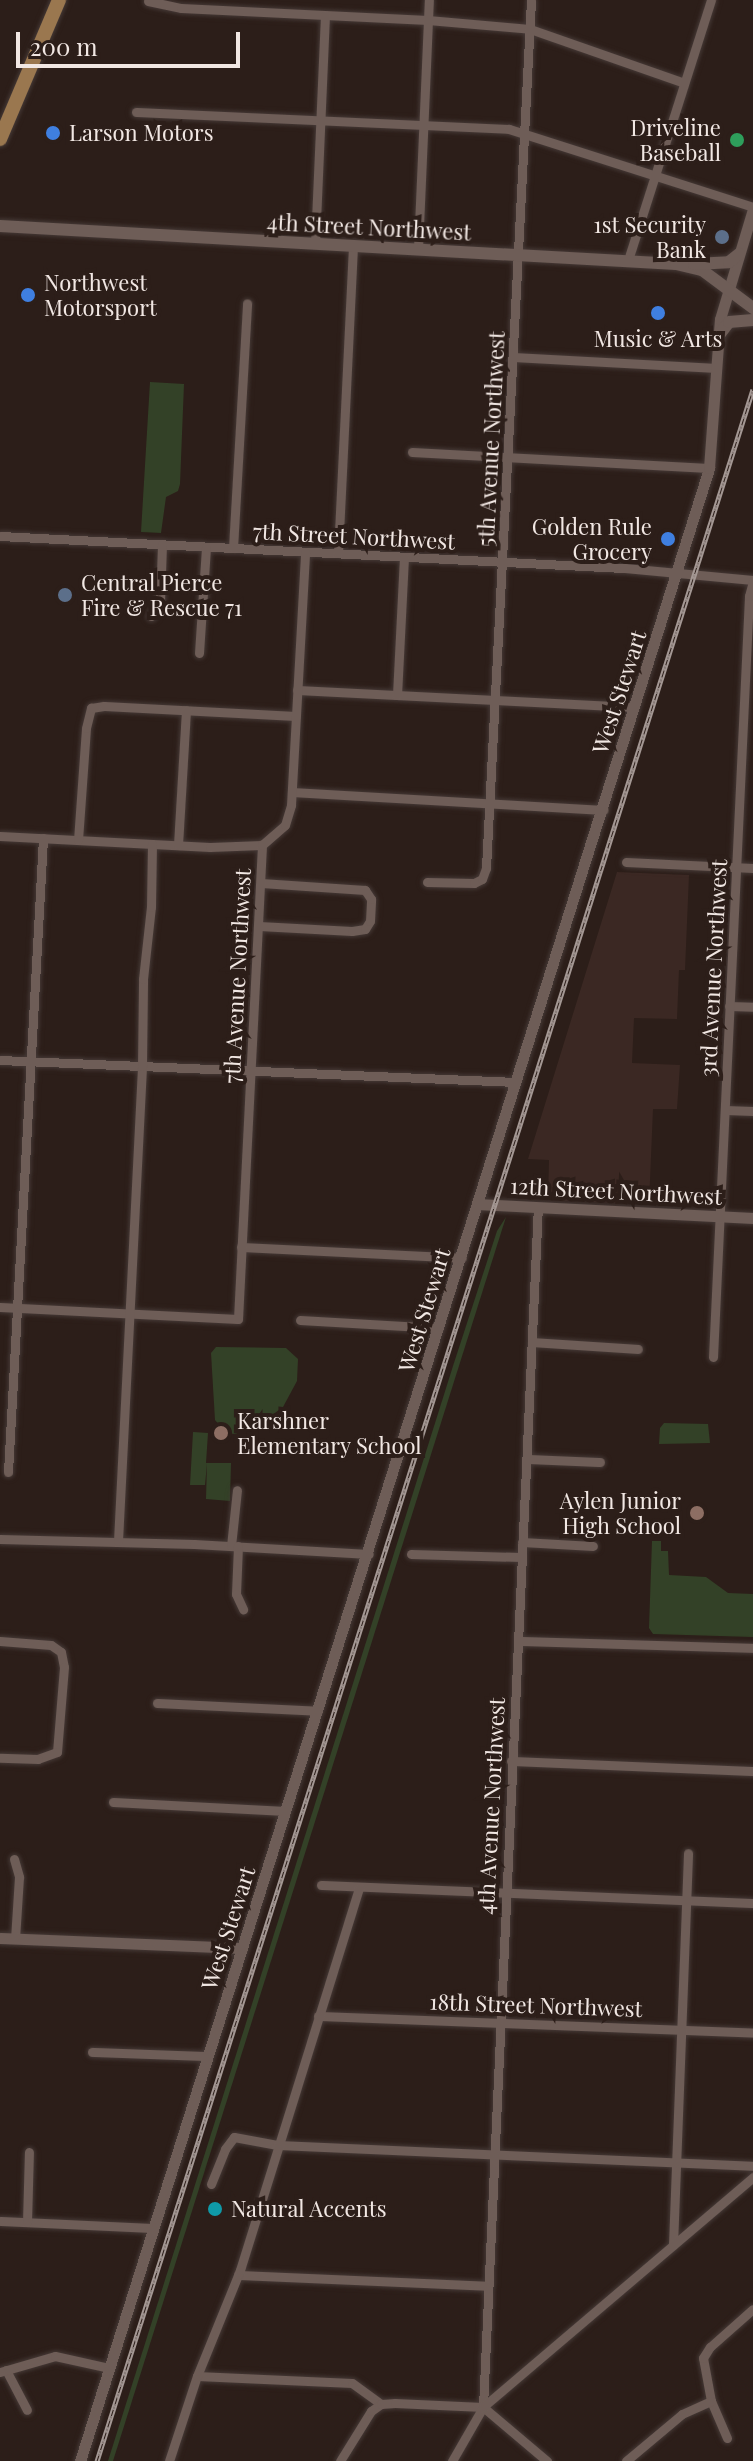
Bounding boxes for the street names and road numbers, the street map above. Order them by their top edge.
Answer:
street label: 4th Street Northwest [266,208,472,246]
street label: 5th Avenue Northwest [472,330,510,548]
street label: 7th Street Northwest [252,518,456,554]
street label: West Stewart [587,627,651,757]
street label: 3rd Avenue Northwest [694,858,732,1078]
street label: 7th Avenue Northwest [218,867,256,1085]
street label: 12th Street Northwest [509,1172,723,1210]
street label: West Stewart [393,1245,455,1375]
street label: 4th Avenue Northwest [472,1696,510,1916]
street label: West Stewart [196,1863,260,1993]
street label: 18th Street Northwest [429,1988,643,2022]

